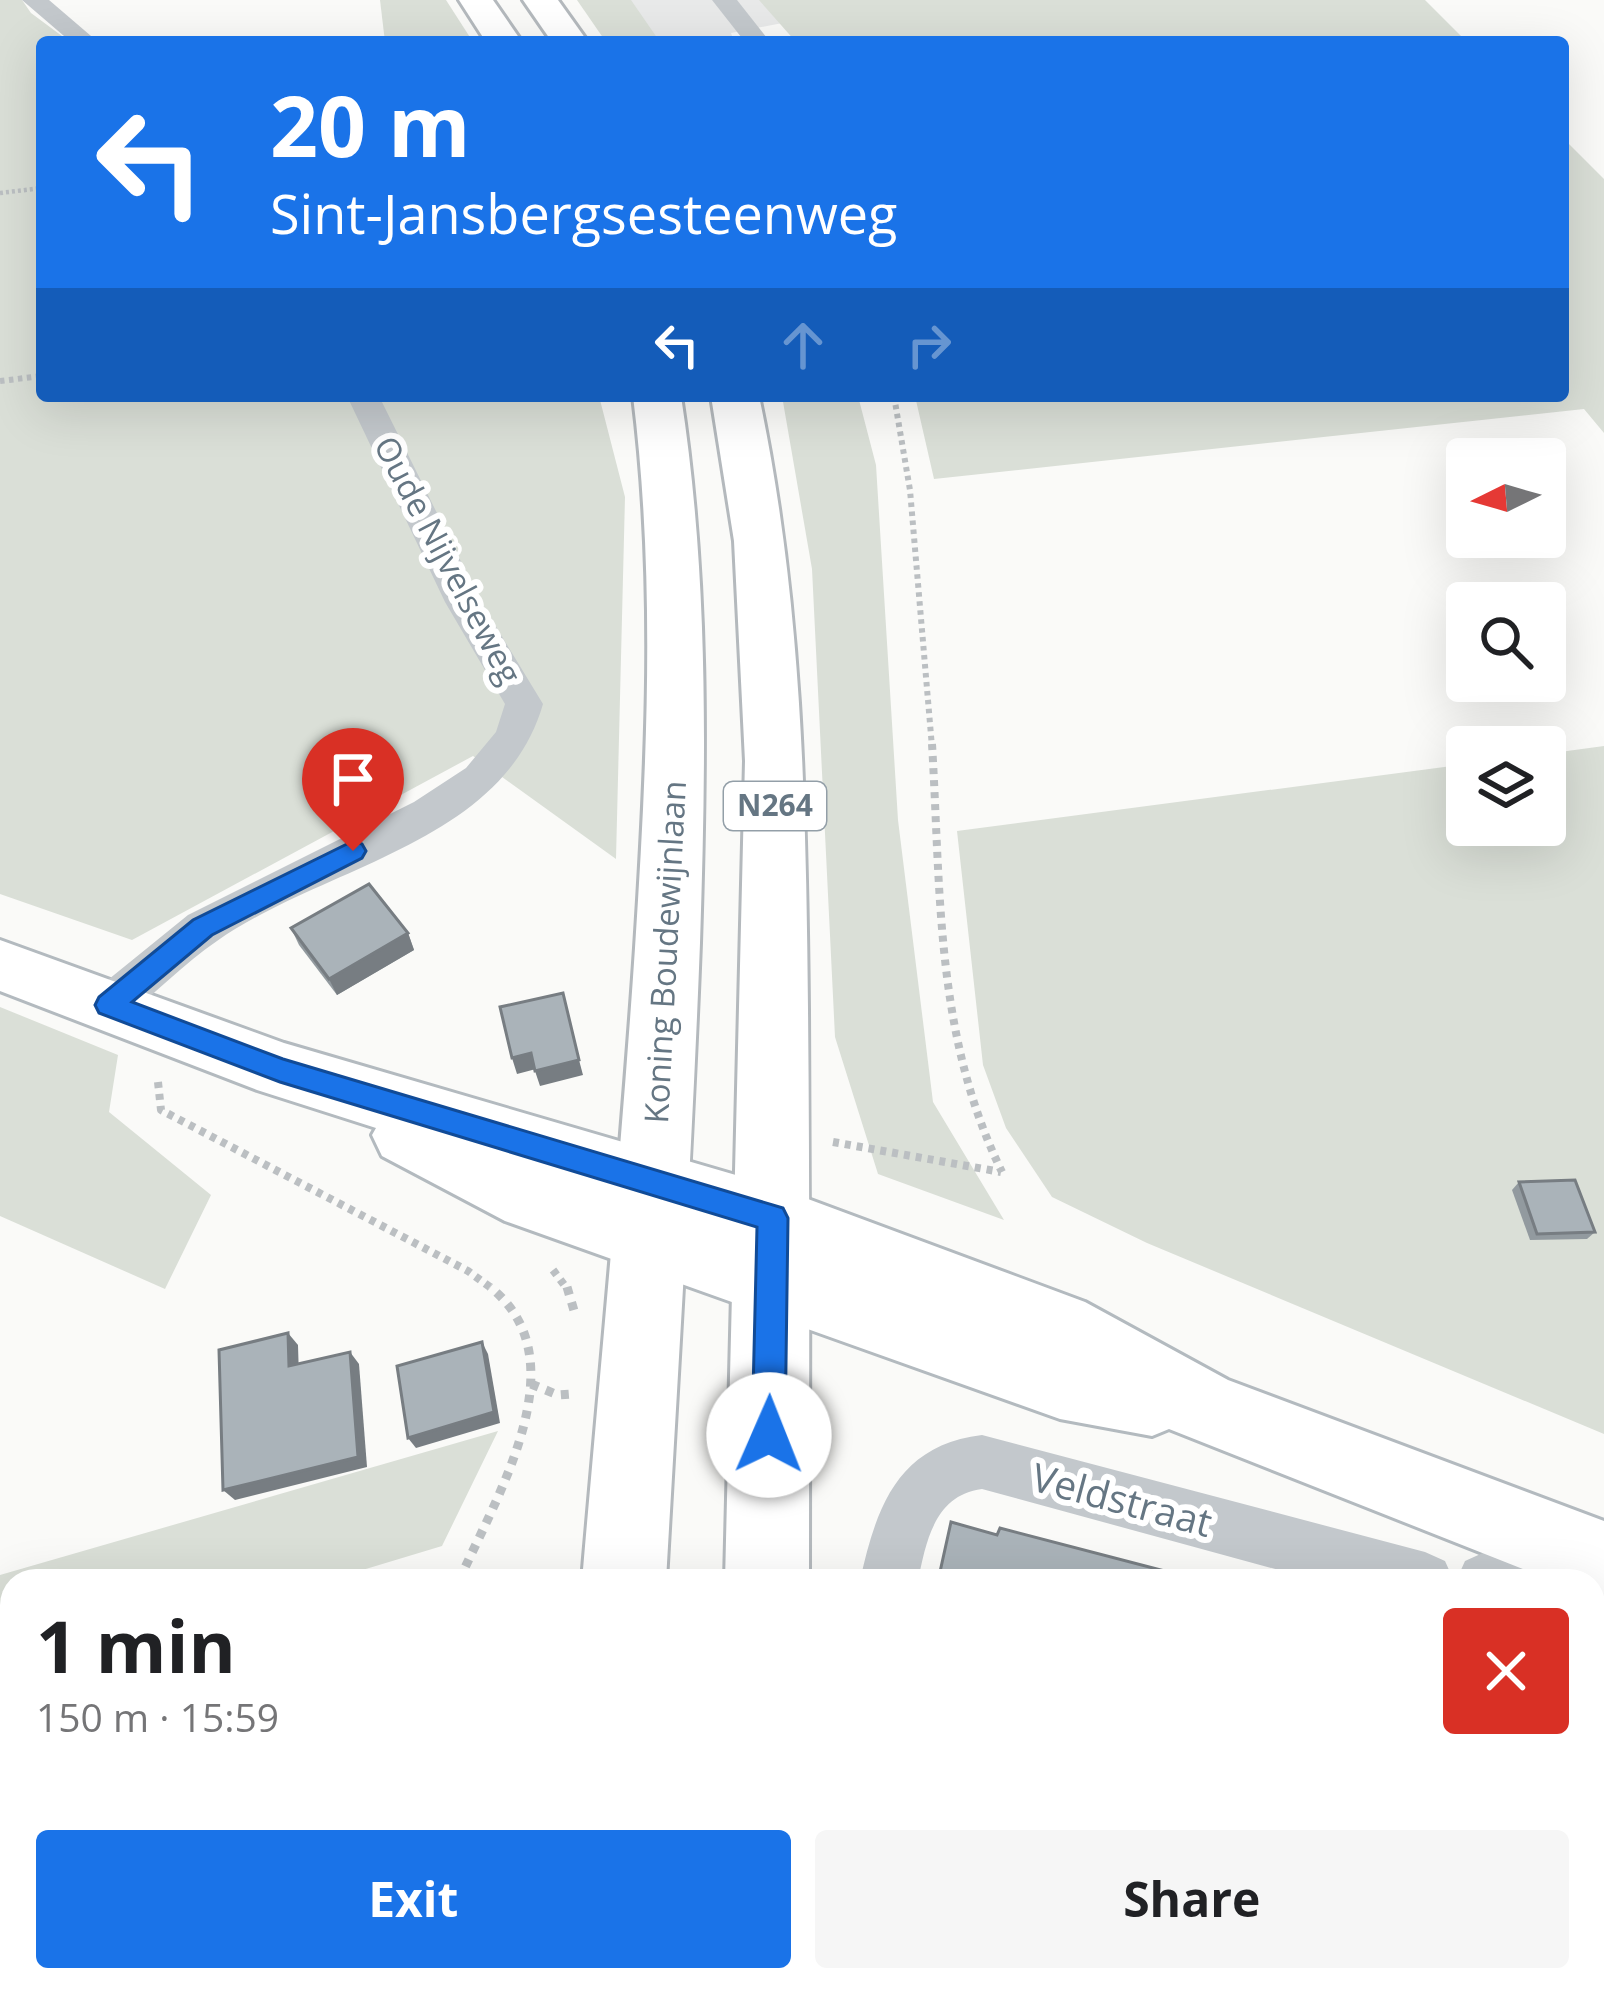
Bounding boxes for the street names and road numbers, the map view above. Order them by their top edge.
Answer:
street label: Oude Nijvelseweg [364,428,533,692]
street label: Koning Boudewijnlaan [633,779,696,1125]
road number: N264 [724,782,826,830]
street label: Veldstraat [1026,1449,1218,1548]

